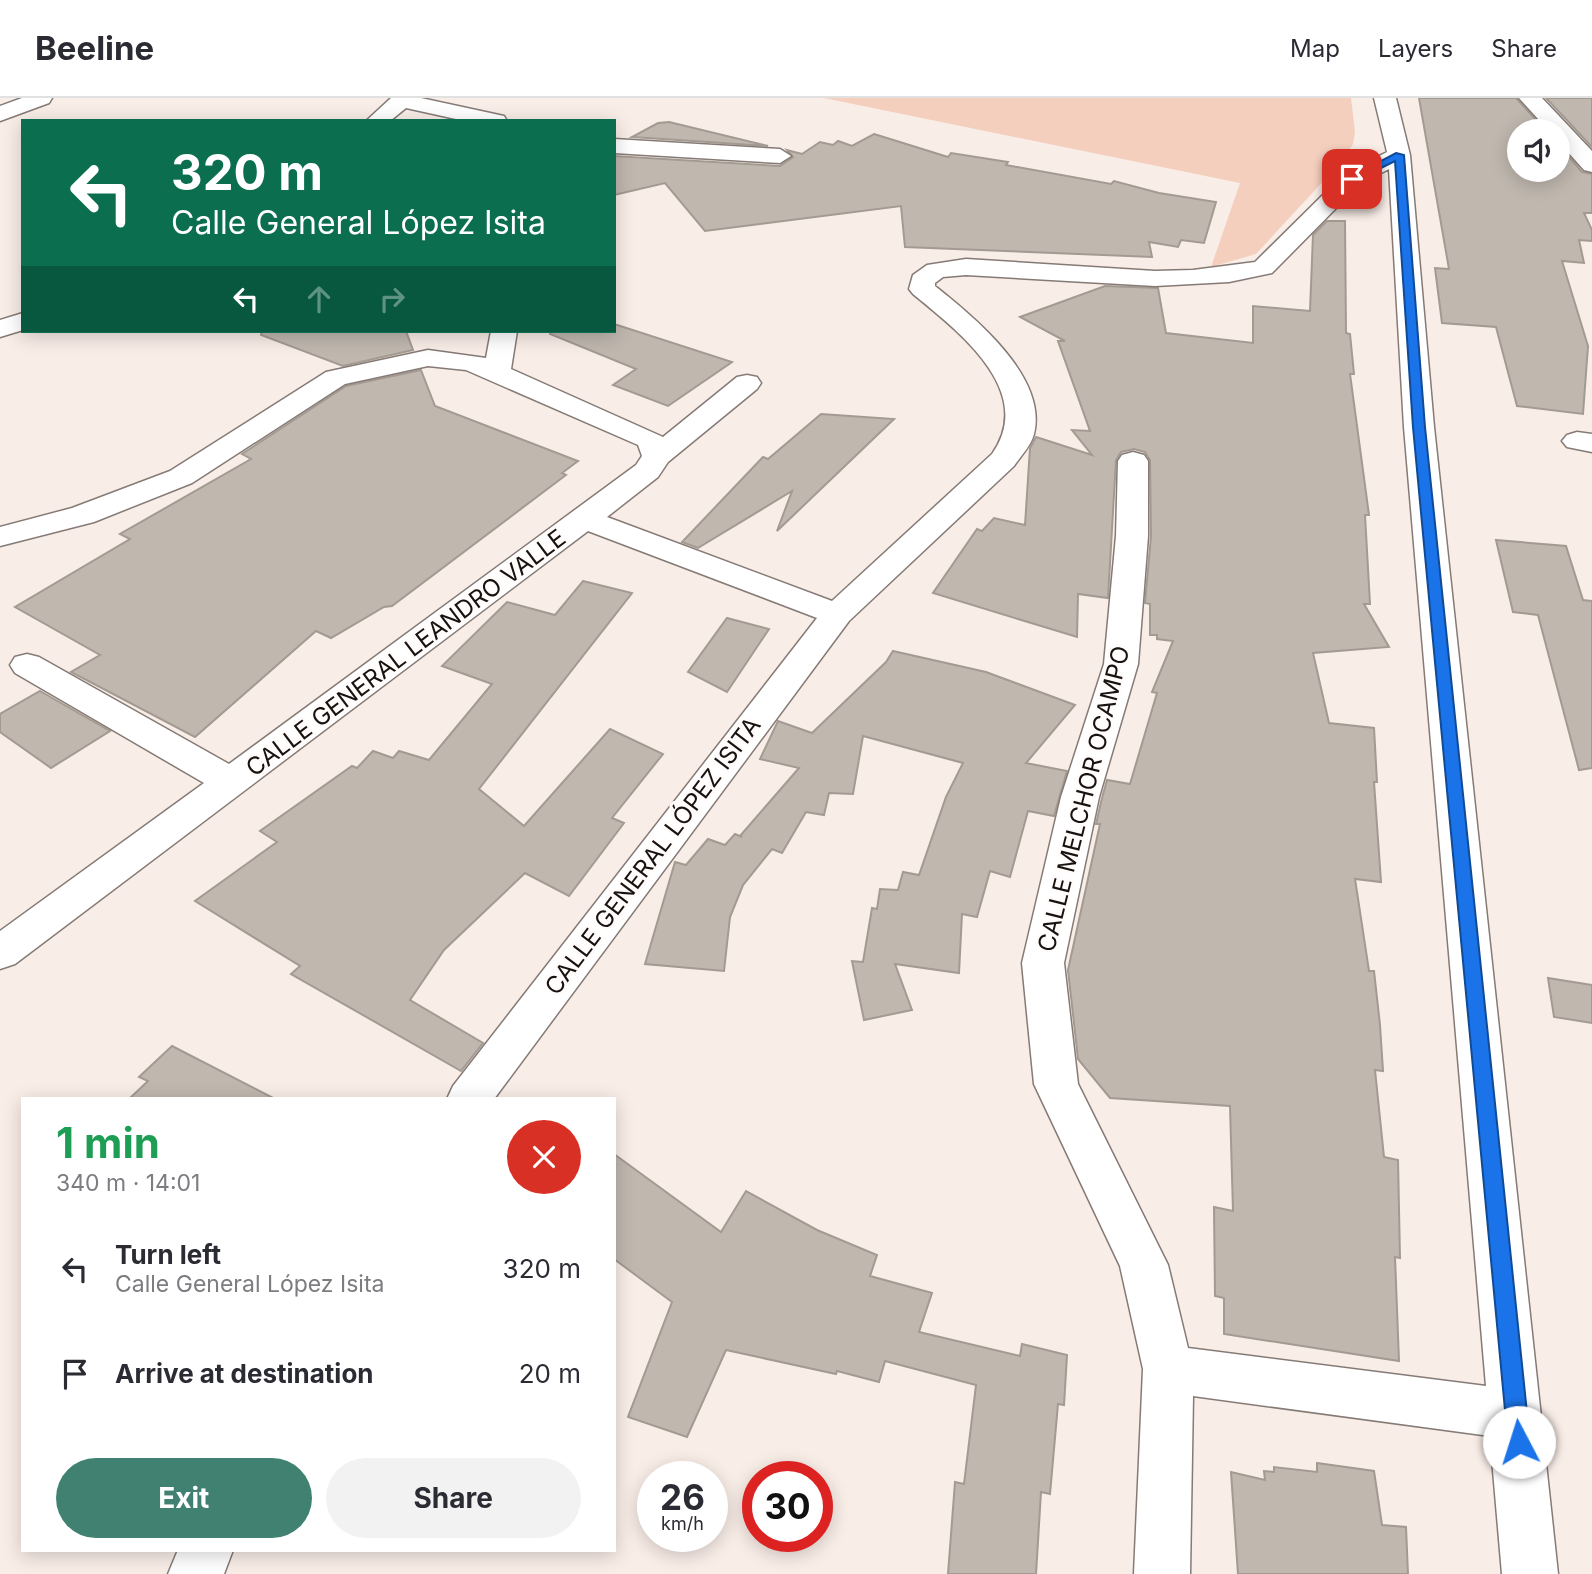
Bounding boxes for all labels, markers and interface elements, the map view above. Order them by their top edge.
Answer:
text: Beeline [35,28,154,68]
text: Map [1290,34,1340,63]
text: Layers [1378,34,1453,63]
text: Share [1491,34,1557,63]
map controls [1507,119,1570,182]
button: sound [1507,119,1570,182]
text: 320 m [171,143,323,202]
icon: left [56,147,147,238]
pin [1322,149,1382,209]
icon: arrive [1333,160,1371,198]
text: Calle General López Isita [171,203,546,242]
icon: left [227,280,265,318]
icon: ahead [300,280,338,318]
icon: right [373,280,411,318]
street label: CALLE GENERAL LEANDRO VALLE [240,523,571,782]
street label: CALLE MELCHOR OCAMPO [1031,643,1136,955]
street label: CALLE GENERAL LÓPEZ ISITA [539,711,767,1000]
text: 1 min [56,1117,160,1168]
button: close [507,1120,581,1194]
text: 340 m · 14:01 [56,1169,200,1197]
text: Turn left [115,1239,221,1270]
icon: left [56,1250,94,1288]
text: 320 m [503,1253,581,1284]
text: Calle General López Isita [115,1270,384,1298]
icon: arrive [56,1355,94,1393]
text: Arrive at destination [115,1358,374,1389]
text: 20 m [519,1358,581,1389]
position arrow [1482,1405,1556,1479]
button: Exit [56,1458,312,1538]
button: Share [326,1458,581,1538]
speed limit sign: 30 [742,1461,833,1552]
text: 26 [660,1476,705,1518]
text: km/h [661,1513,704,1534]

